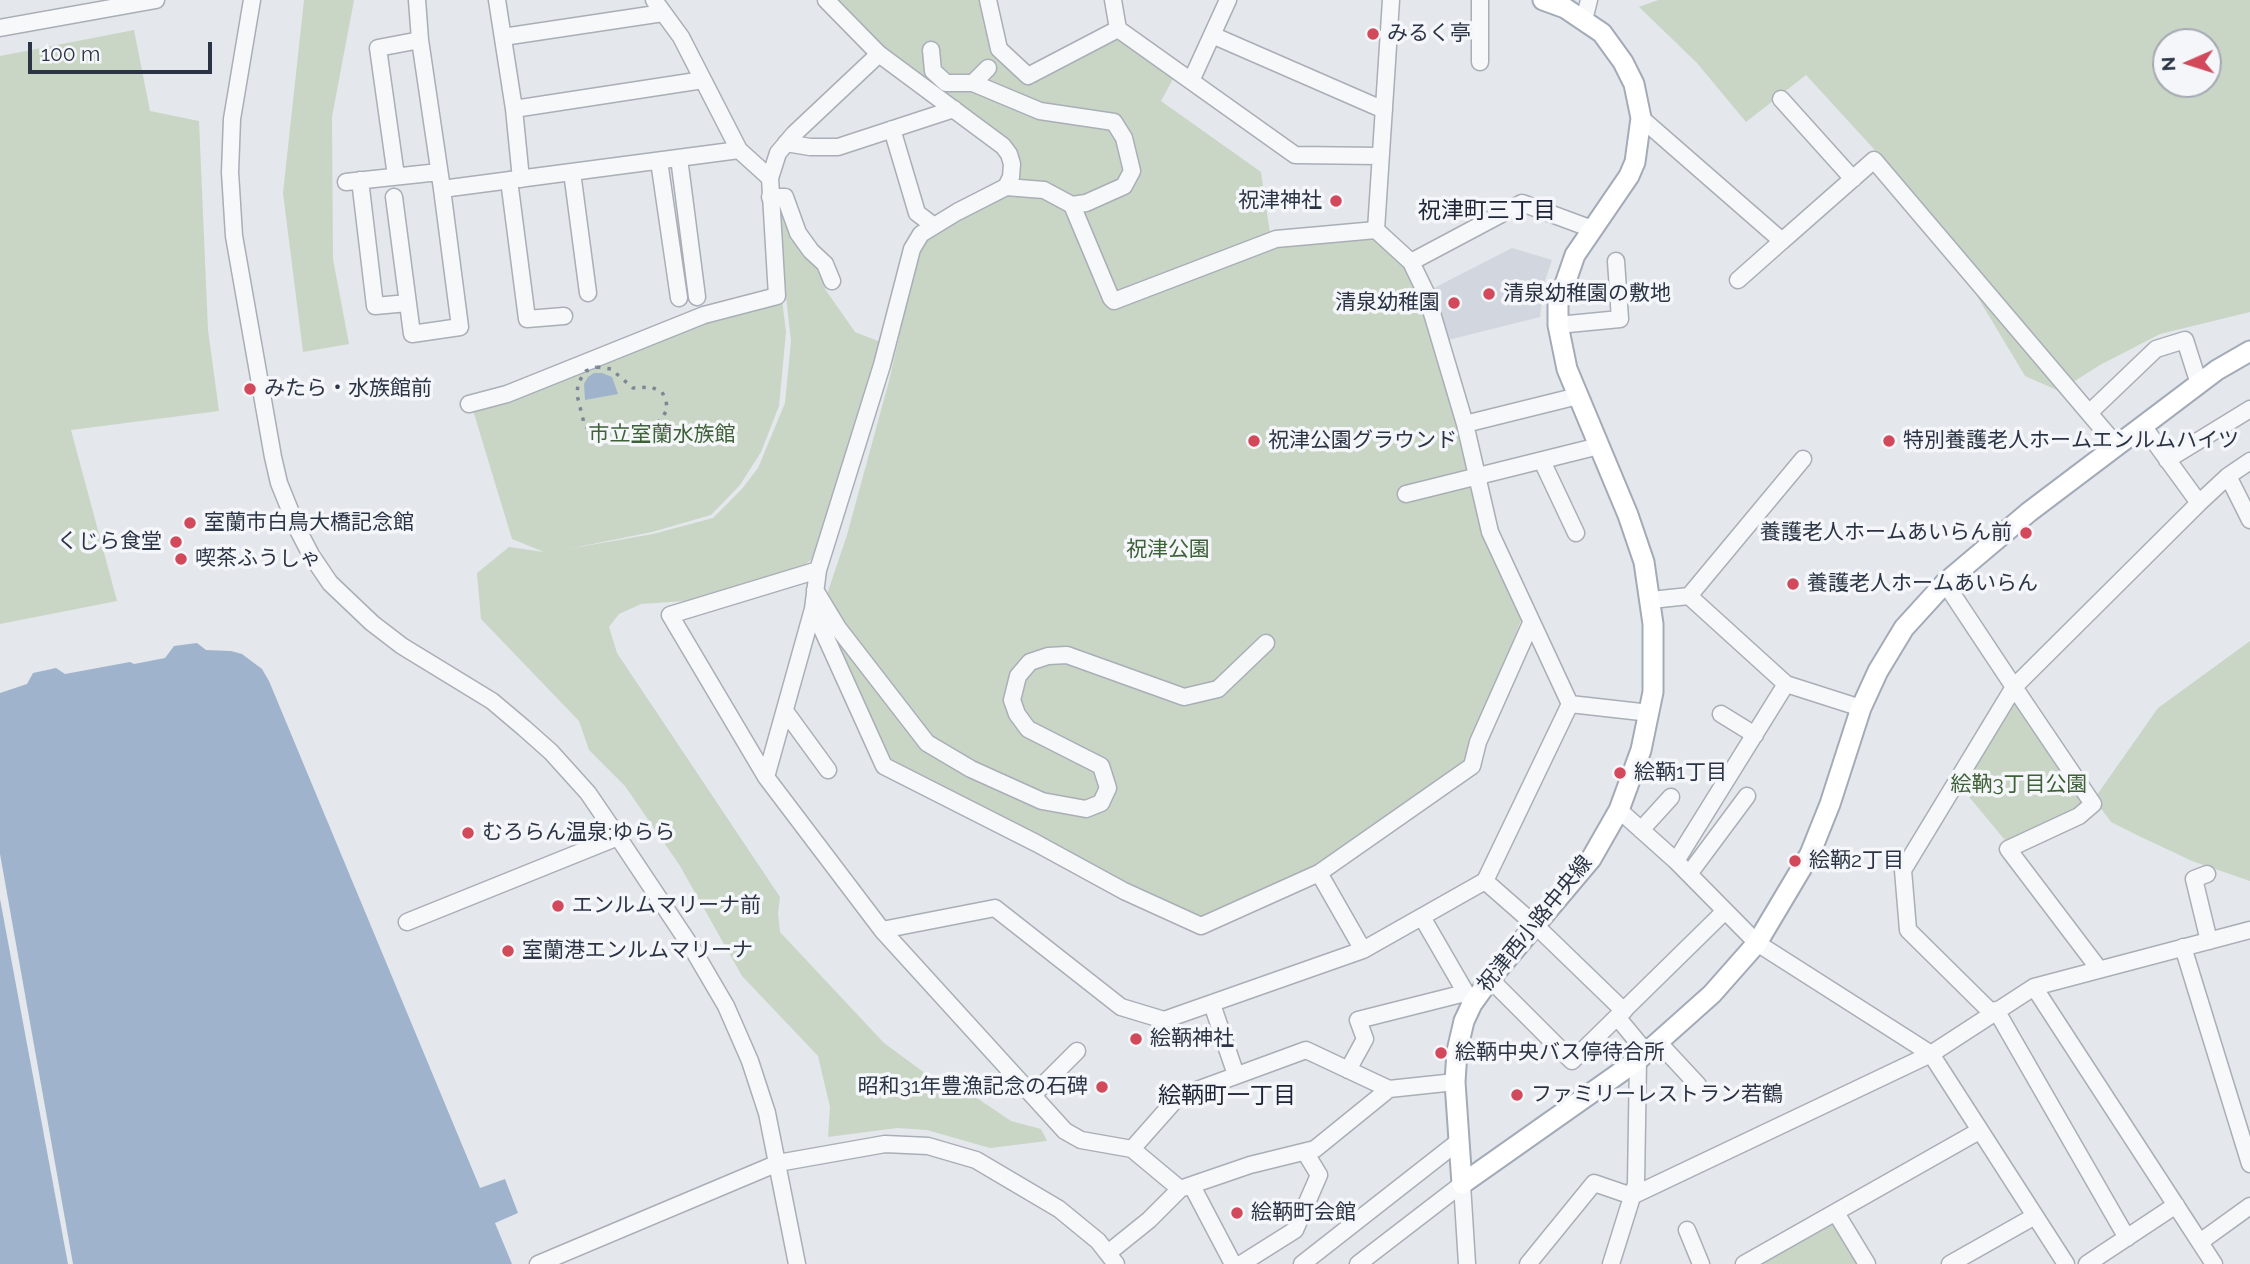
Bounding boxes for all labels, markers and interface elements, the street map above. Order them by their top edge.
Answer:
place label: みるく亭 [1387,21,1471,47]
marker: みるく亭 [1365,26,1381,42]
scale bar [32,28,215,72]
north arrow [2152,28,2222,98]
text: 100 m [41,41,100,66]
text: N [2157,56,2179,72]
place label: 祝津神社 [1238,188,1322,214]
marker: 祝津神社 [1328,193,1344,209]
district label: 祝津町三丁目 [1418,197,1556,225]
place label: 清泉幼稚園の敷地 [1503,281,1671,307]
marker: 清泉幼稚園の敷地 [1481,286,1497,302]
place label: 清泉幼稚園 [1335,290,1440,316]
marker: 清泉幼稚園 [1446,295,1462,311]
place label: みたら・水族館前 [264,376,432,402]
marker: みたら・水族館前 [242,381,258,397]
park label: 市立室蘭水族館 [589,422,735,448]
place label: 祝津公園グラウンド [1268,428,1457,454]
place label: 特別養護老人ホームエンルムハイツ [1903,428,2239,454]
marker: 祝津公園グラウンド [1246,433,1262,449]
marker: 特別養護老人ホームエンルムハイツ [1881,433,1897,449]
place label: 室蘭市白鳥大橋記念館 [204,510,414,536]
marker: 室蘭市白鳥大橋記念館 [182,515,198,531]
place label: 養護老人ホームあいらん前 [1760,520,2012,546]
marker: 養護老人ホームあいらん前 [2018,525,2034,541]
place label: くじら食堂 [57,529,162,555]
marker: くじら食堂 [168,534,184,550]
park label: 祝津公園 [1126,537,1210,563]
place label: 喫茶ふうしゃ [195,546,321,572]
marker: 喫茶ふうしゃ [173,551,189,567]
place label: 養護老人ホームあいらん [1807,571,2038,597]
marker: 養護老人ホームあいらん [1785,576,1801,592]
place label: 絵鞆1丁目 [1634,760,1727,786]
marker: 絵鞆1丁目 [1612,765,1628,781]
park label: 絵靹3丁目公園 [1950,772,2088,798]
place label: むろらん温泉;ゆらら [482,820,675,846]
marker: むろらん温泉;ゆらら [460,825,476,841]
place label: 絵鞆2丁目 [1809,848,1904,874]
street label: 祝津西小路中央線 [1472,851,1598,997]
marker: 絵鞆2丁目 [1787,853,1803,869]
place label: エンルムマリーナ前 [572,893,761,919]
marker: エンルムマリーナ前 [550,898,566,914]
place label: 室蘭港エンルムマリーナ [522,938,753,964]
marker: 室蘭港エンルムマリーナ [500,943,516,959]
place label: 絵鞆神社 [1150,1026,1234,1052]
marker: 絵鞆神社 [1128,1031,1144,1047]
place label: 絵鞆中央バス停待合所 [1455,1040,1665,1066]
marker: 絵鞆中央バス停待合所 [1433,1045,1449,1061]
place label: 昭和31年豊漁記念の石碑 [858,1074,1088,1100]
marker: 昭和31年豊漁記念の石碑 [1094,1079,1110,1095]
district label: 絵鞆町一丁目 [1158,1082,1296,1110]
place label: ファミリーレストラン若鶴 [1531,1082,1783,1108]
marker: ファミリーレストラン若鶴 [1509,1087,1525,1103]
place label: 絵鞆町会館 [1251,1200,1356,1226]
marker: 絵鞆町会館 [1229,1205,1245,1221]

